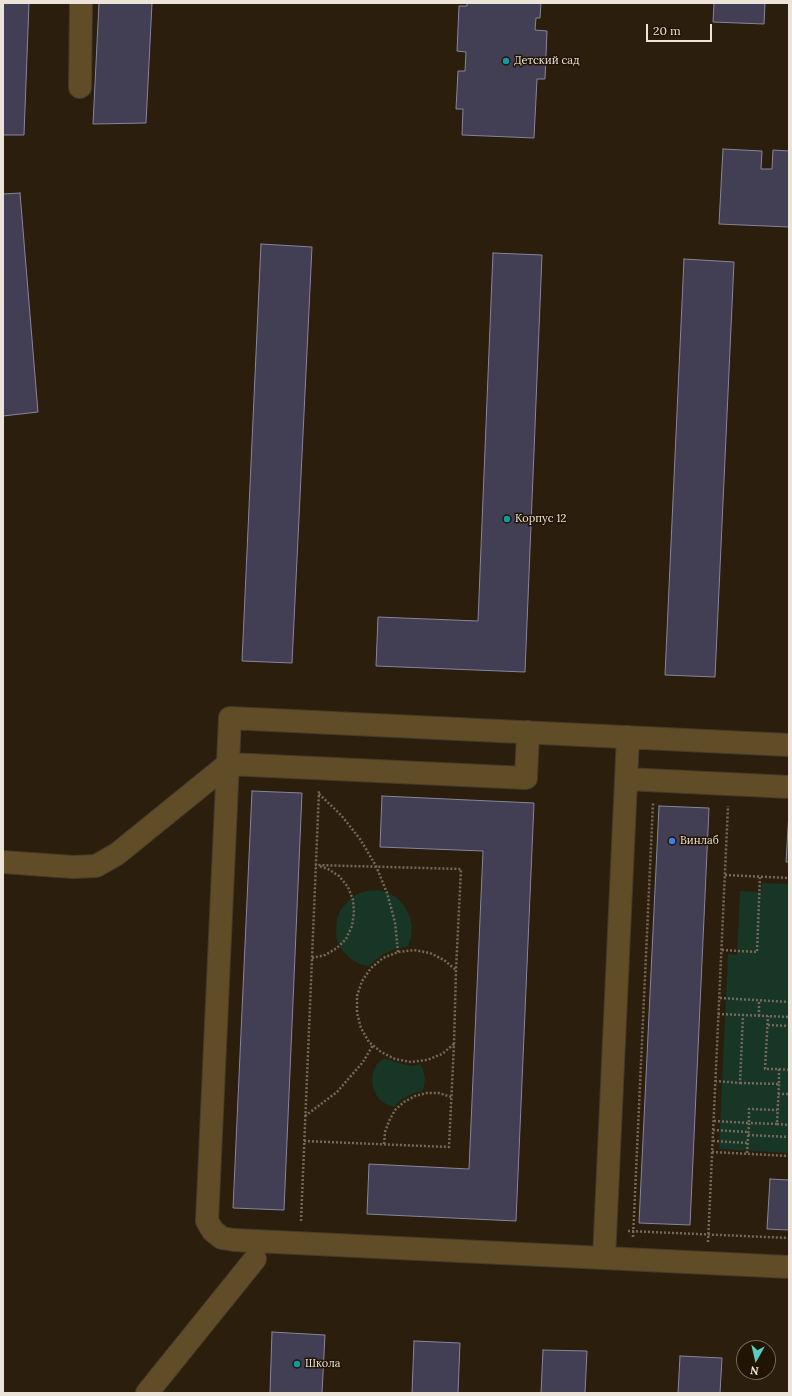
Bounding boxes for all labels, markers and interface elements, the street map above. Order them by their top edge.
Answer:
scale bar [648,16,714,42]
text: 20 m [653,23,681,38]
place label: Детский сад [514,54,579,68]
marker: Детский сад [501,56,511,66]
place label: Корпус 12 [515,512,566,526]
marker: Корпус 12 [502,514,512,524]
place label: Винлаб [680,834,719,848]
marker: Винлаб [667,836,677,846]
north arrow [736,1340,776,1380]
place label: Школа [305,1357,340,1371]
marker: Школа [292,1359,302,1369]
text: N [749,1363,760,1378]

